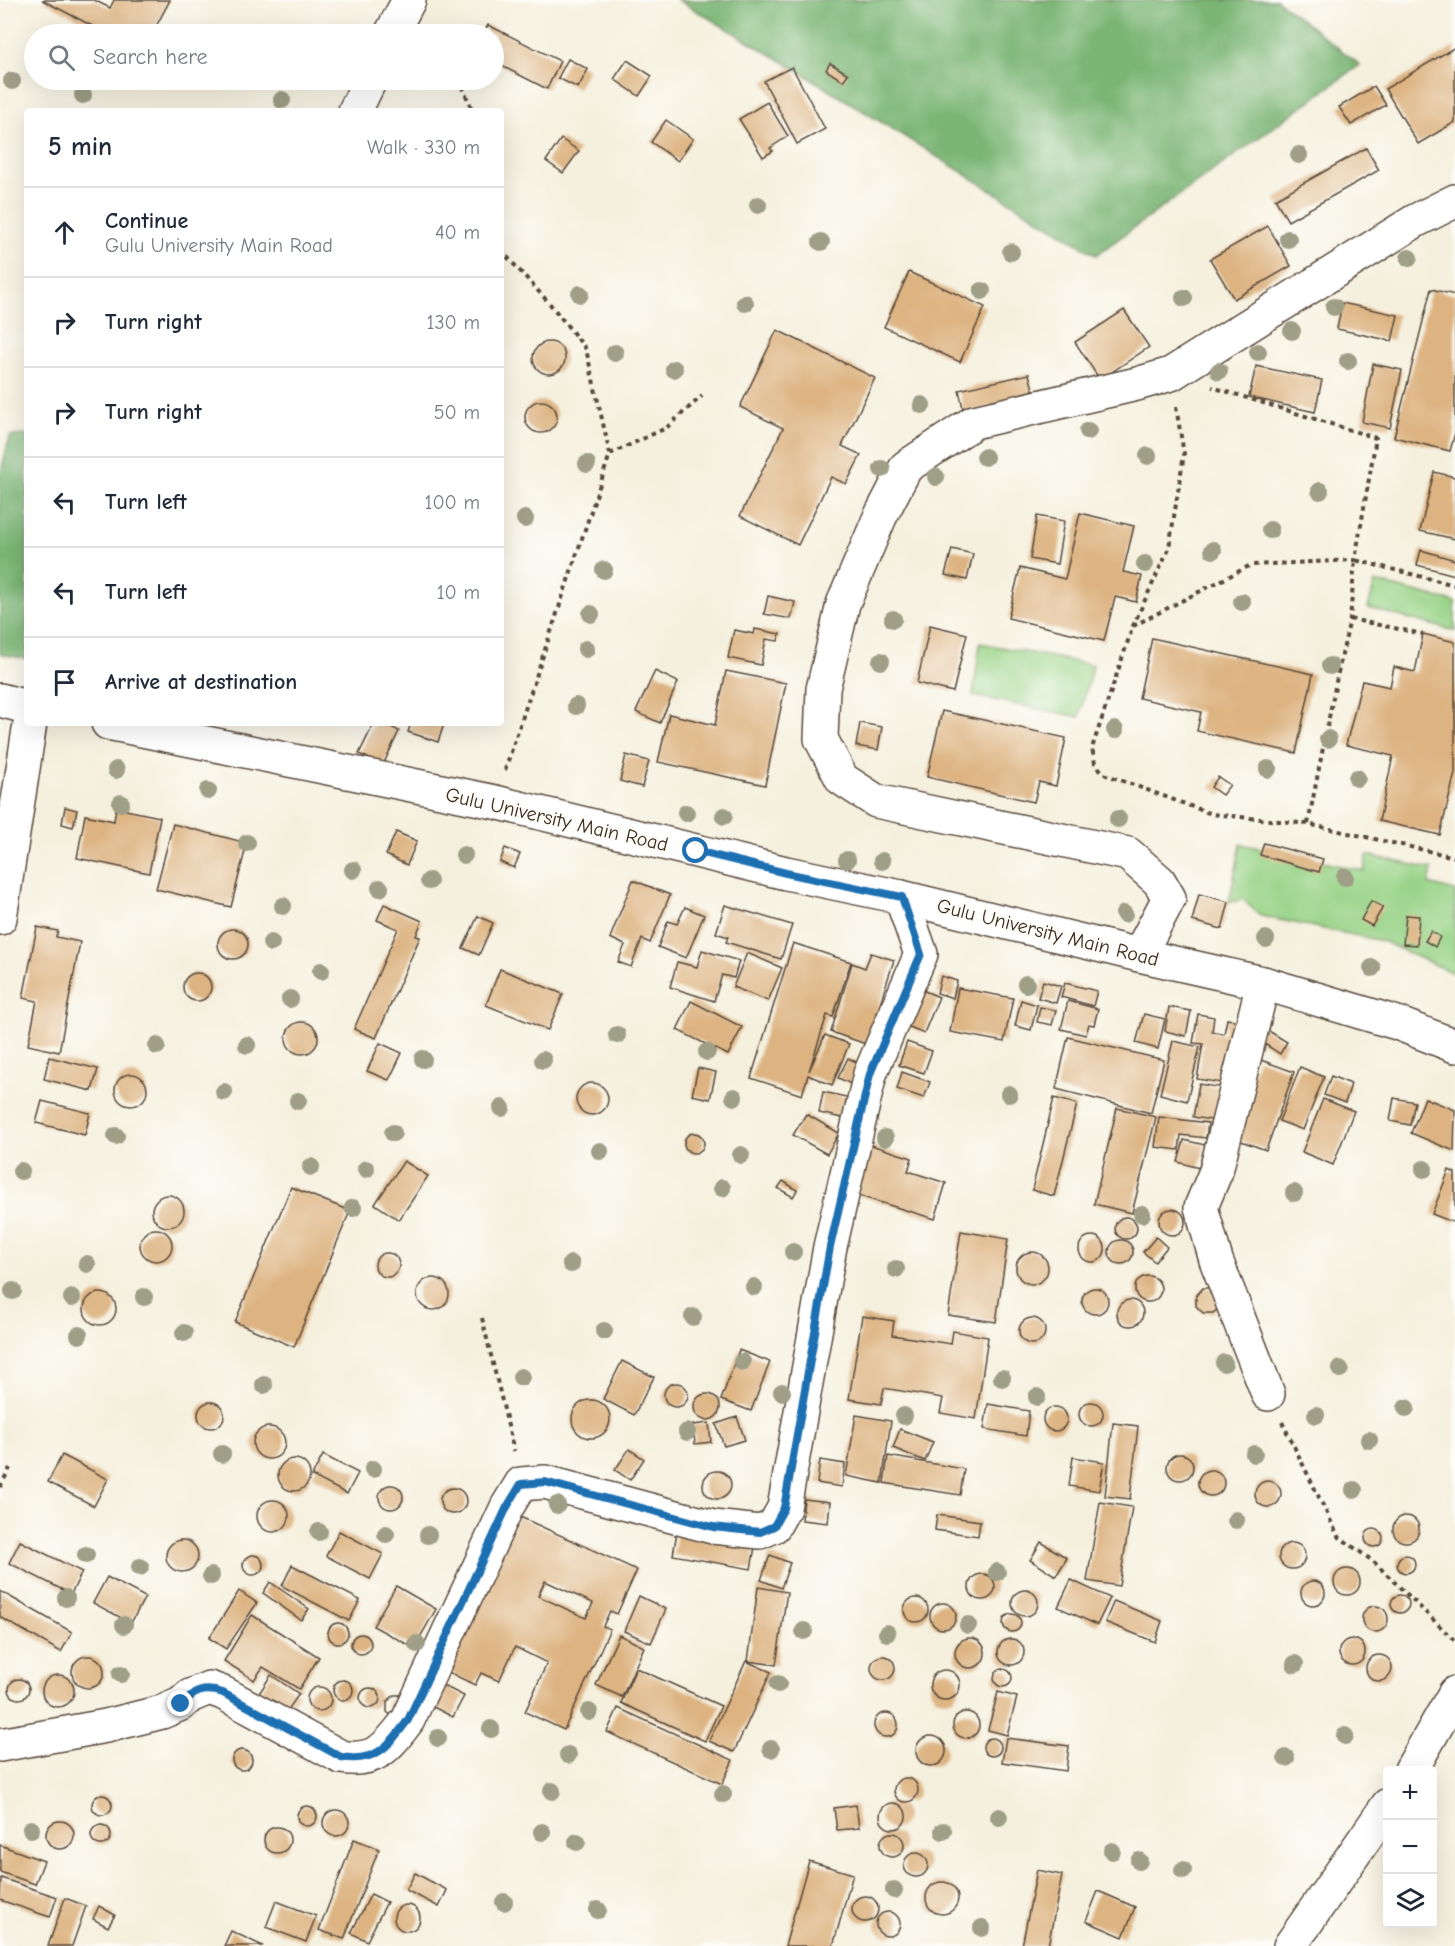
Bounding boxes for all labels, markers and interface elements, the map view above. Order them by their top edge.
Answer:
search box [24,24,504,90]
icon: search [45,41,78,74]
text: Search here [93,44,208,70]
text: 5 min [48,132,112,162]
text: Walk · 330 m [367,136,480,159]
text: Continue [105,208,188,234]
icon: ahead [48,216,81,249]
text: 40 m [435,221,480,244]
text: Gulu University Main Road [105,234,333,257]
icon: right [48,306,81,339]
text: Turn right [105,309,202,335]
text: 130 m [427,311,480,334]
icon: right [48,396,81,429]
text: Turn right [105,399,202,425]
text: 50 m [434,401,480,424]
icon: left [48,486,81,519]
text: Turn left [105,489,187,515]
text: 100 m [425,491,480,514]
icon: left [48,576,81,609]
text: Turn left [105,579,187,605]
text: 10 m [437,581,480,604]
icon: arrive [48,666,81,699]
text: Arrive at destination [105,669,297,695]
street label: Gulu University Main Road [443,783,671,856]
route start [682,837,708,863]
street label: Gulu University Main Road [935,894,1161,971]
route end [167,1690,193,1716]
map controls [1383,1766,1437,1928]
button: + [1383,1766,1437,1820]
button: − [1383,1820,1437,1874]
button: layers [1383,1874,1437,1928]

